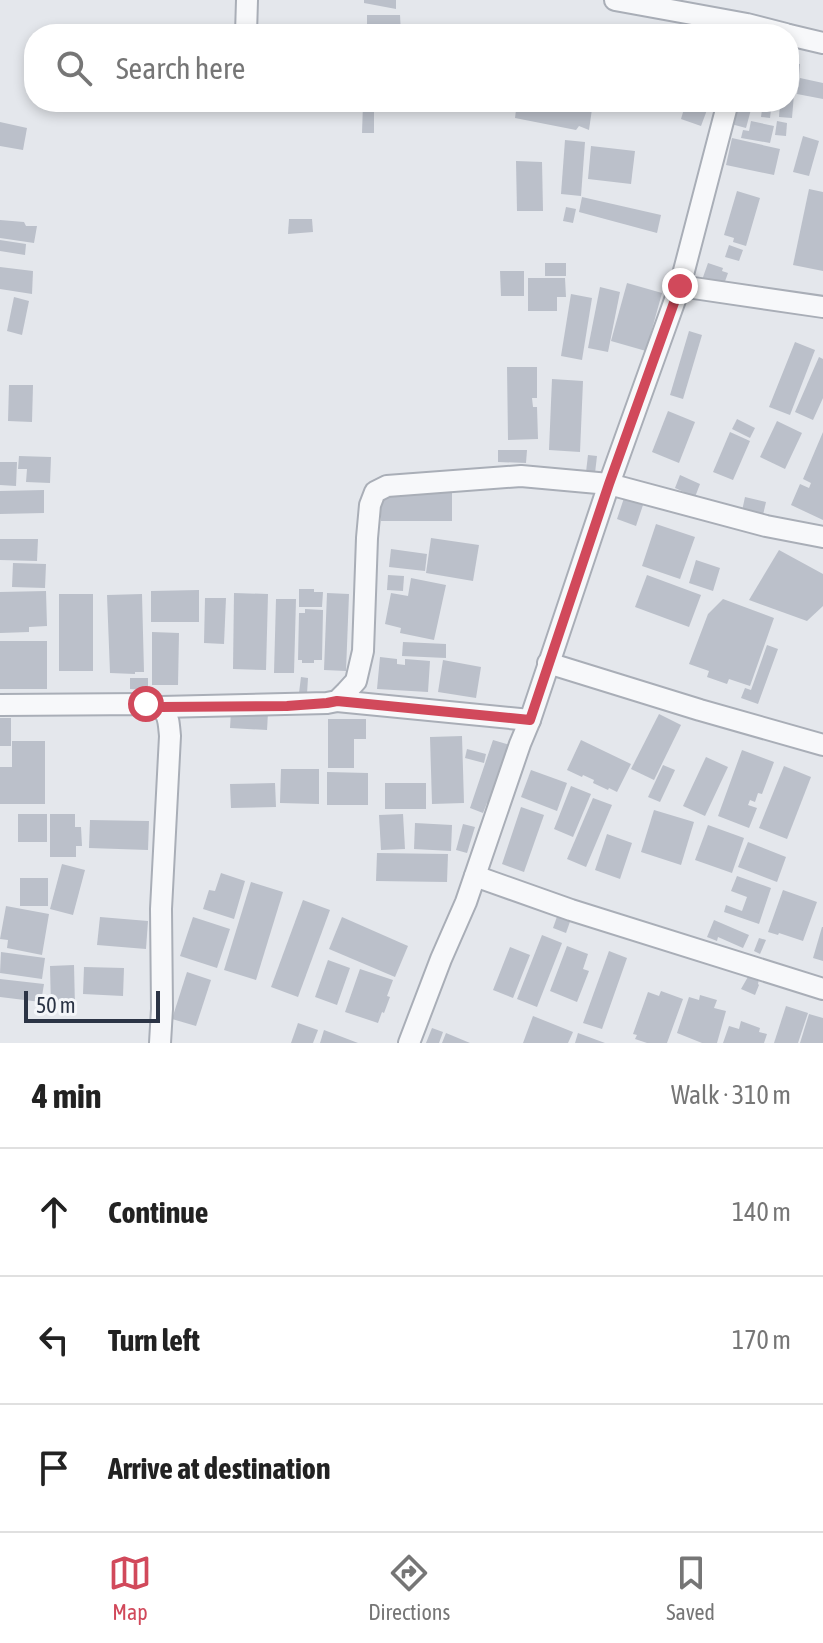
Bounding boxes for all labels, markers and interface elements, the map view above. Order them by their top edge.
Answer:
search box [24,24,799,112]
icon: search [52,46,96,90]
text: Search here [116,51,245,85]
route end [662,268,698,304]
route start [128,686,164,722]
scale bar [24,987,160,1023]
text: 50 m [36,992,76,1018]
text: 4 min [32,1076,101,1115]
text: Walk · 310 m [671,1080,791,1110]
icon: ahead [32,1190,76,1234]
text: Continue [108,1195,208,1229]
text: 140 m [732,1197,791,1227]
icon: left [32,1318,76,1362]
text: Turn left [108,1323,200,1357]
text: 170 m [732,1325,791,1355]
icon: arrive [32,1446,76,1490]
text: Arrive at destination [108,1451,330,1485]
tab: Map [108,1551,152,1625]
tab: Directions [368,1551,450,1625]
tab: Saved [666,1551,715,1625]

